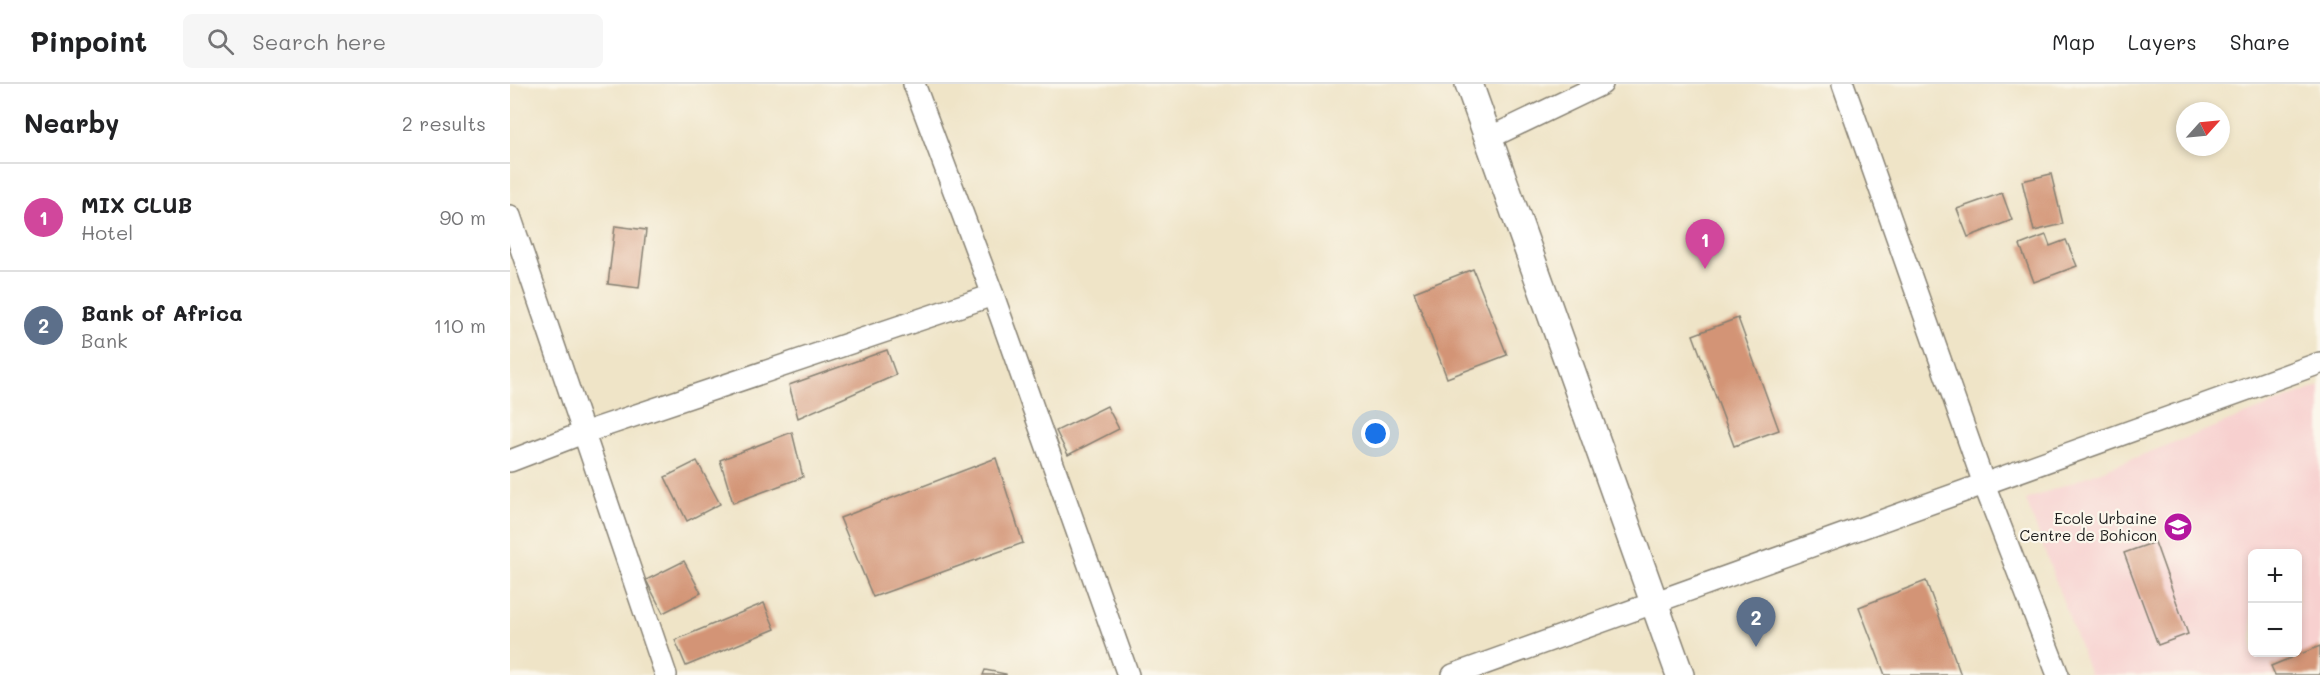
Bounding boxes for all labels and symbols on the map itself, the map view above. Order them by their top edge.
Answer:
north arrow [2176,102,2230,156]
pin: 1 [1686,220,1724,269]
your location [1361,419,1390,448]
place label: Ecole Urbaine Centre de Bohicon [2020,508,2157,545]
school or university icon: Ecole Urbaine Centre de Bohicon [2162,511,2194,543]
pin: 2 [1736,598,1776,647]

